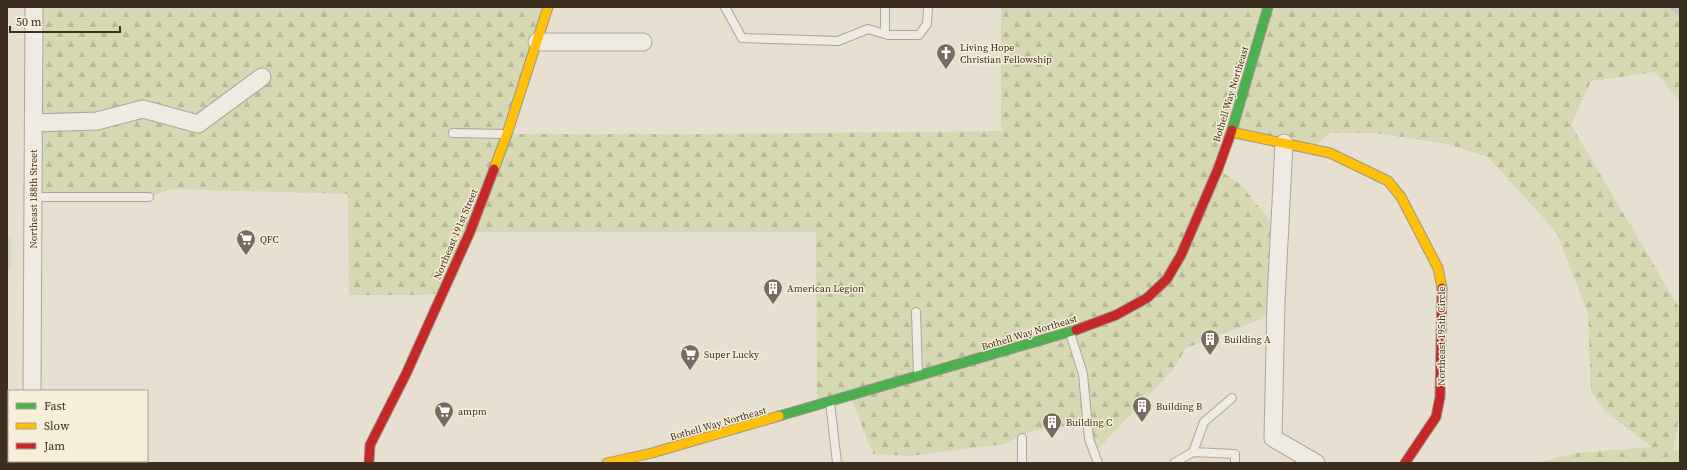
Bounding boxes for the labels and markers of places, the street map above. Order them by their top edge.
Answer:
place label: Living Hope Christian Fellowship [960,41,1052,66]
church icon: Living Hope Christian Fellowship [935,42,957,70]
supermarket icon: QFC [235,228,257,256]
place label: QFC [260,233,279,246]
building icon: American Legion [762,277,784,305]
place label: American Legion [787,282,864,295]
building icon: Building A [1199,328,1221,356]
place label: Building A [1224,333,1271,346]
supermarket icon: Super Lucky [679,343,701,371]
place label: Super Lucky [704,348,760,361]
building icon: Building B [1131,395,1153,423]
supermarket icon: ampm [433,400,455,428]
place label: Building B [1156,400,1202,413]
place label: ampm [458,405,487,418]
building icon: Building C [1041,411,1063,439]
place label: Building C [1066,416,1112,429]

